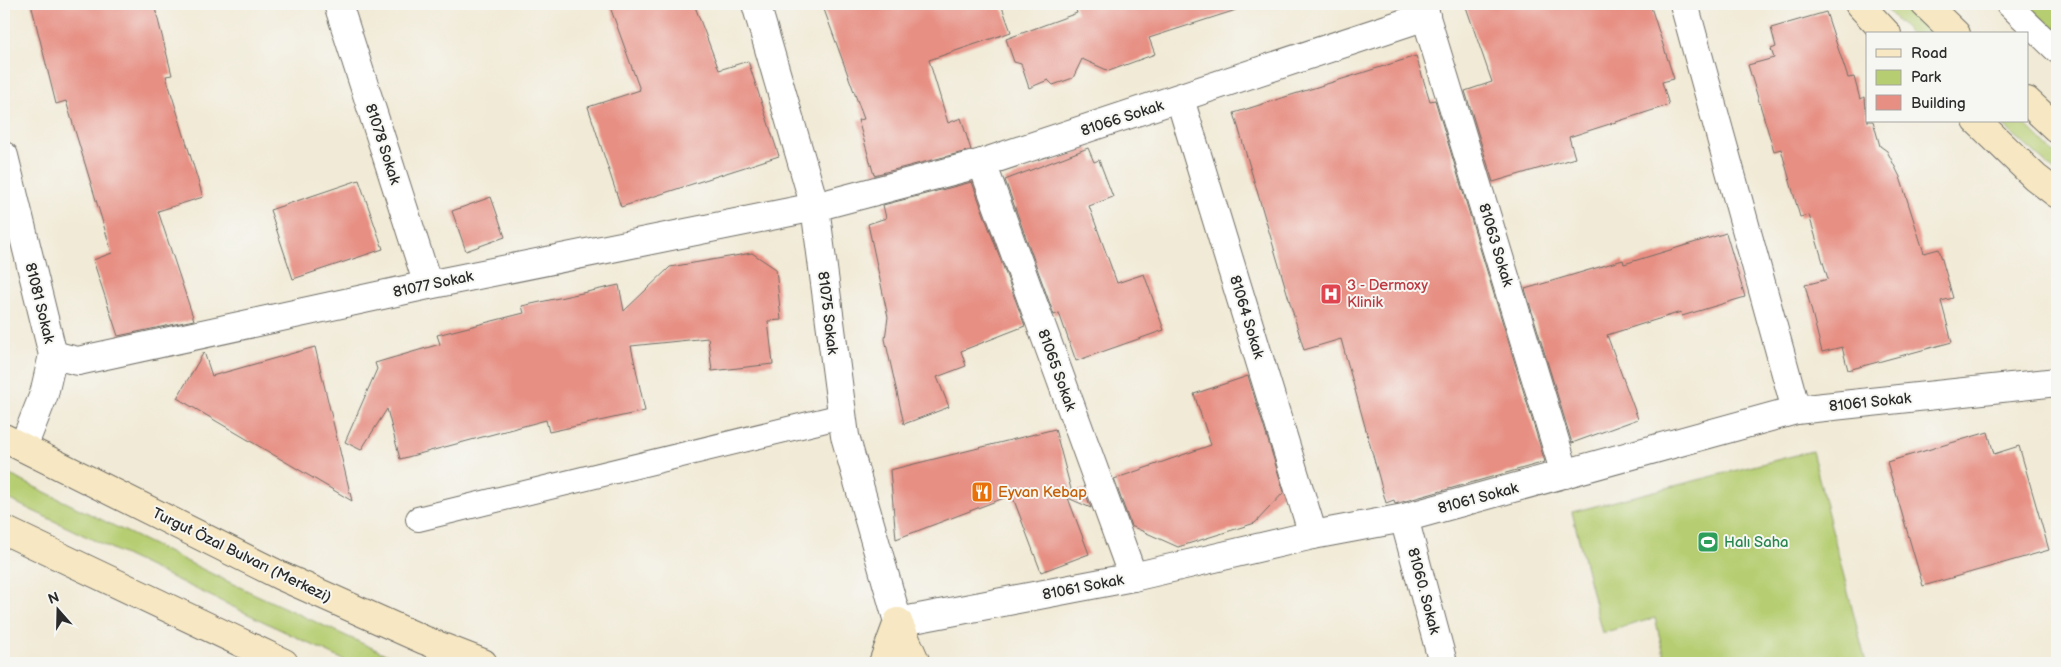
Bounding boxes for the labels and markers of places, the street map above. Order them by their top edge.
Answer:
place label: 3 - Dermoxy Klinik [1347,276,1428,312]
hospital icon: 3 - Dermoxy Klinik [1319,282,1343,306]
restaurant icon: Eyvan Kebap [970,480,994,504]
place label: Eyvan Kebap [998,483,1087,502]
sports icon: Halı Saha [1696,530,1720,554]
place label: Halı Saha [1724,533,1788,552]

